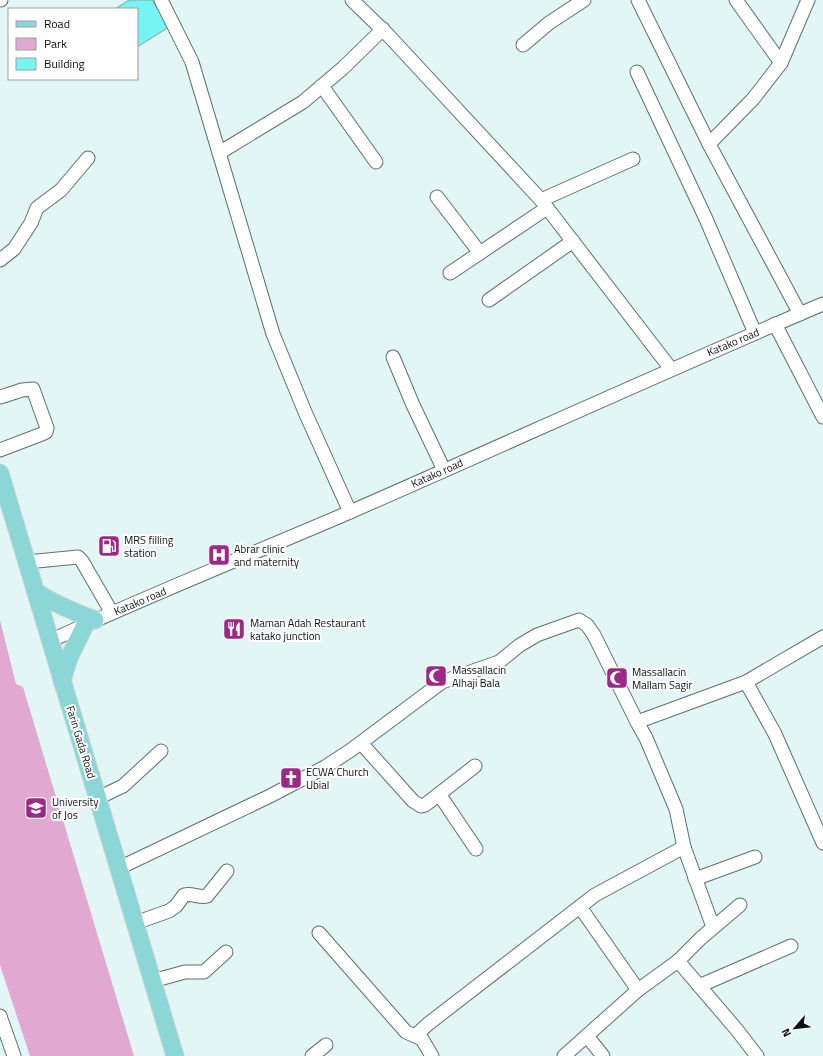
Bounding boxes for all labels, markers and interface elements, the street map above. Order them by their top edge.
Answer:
legend [8,8,138,80]
text: Road [44,14,70,33]
text: Park [44,34,67,53]
text: Building [44,54,85,73]
street label: Katako road [704,324,762,360]
street label: Katako road [408,454,466,492]
place label: MRS filling station [124,532,174,561]
fuel station icon: MRS filling station [96,533,122,559]
place label: Abrar clinic and maternity [234,541,300,570]
hospital icon: Abrar clinic and maternity [206,542,232,568]
street label: Katako road [111,583,169,619]
place label: Maman Adah Restaurant katako junction [250,615,366,644]
restaurant icon: Maman Adah Restaurant katako junction [221,616,247,642]
place label: Massallacin Alhaji Bala [452,662,506,691]
mosque icon: Massallacin Alhaji Bala [423,663,449,689]
place label: Massallacin Mallam Sagir [632,664,692,693]
mosque icon: Massallacin Mallam Sagir [604,665,630,691]
street label: Farin Gada Road [62,704,100,781]
place label: ECWA Church Ubial [306,764,369,793]
church icon: ECWA Church Ubial [278,765,304,791]
place label: University of Jos [52,794,99,823]
school or university icon: University of Jos [23,795,49,821]
north arrow [775,1008,815,1048]
text: N [777,1026,795,1040]

